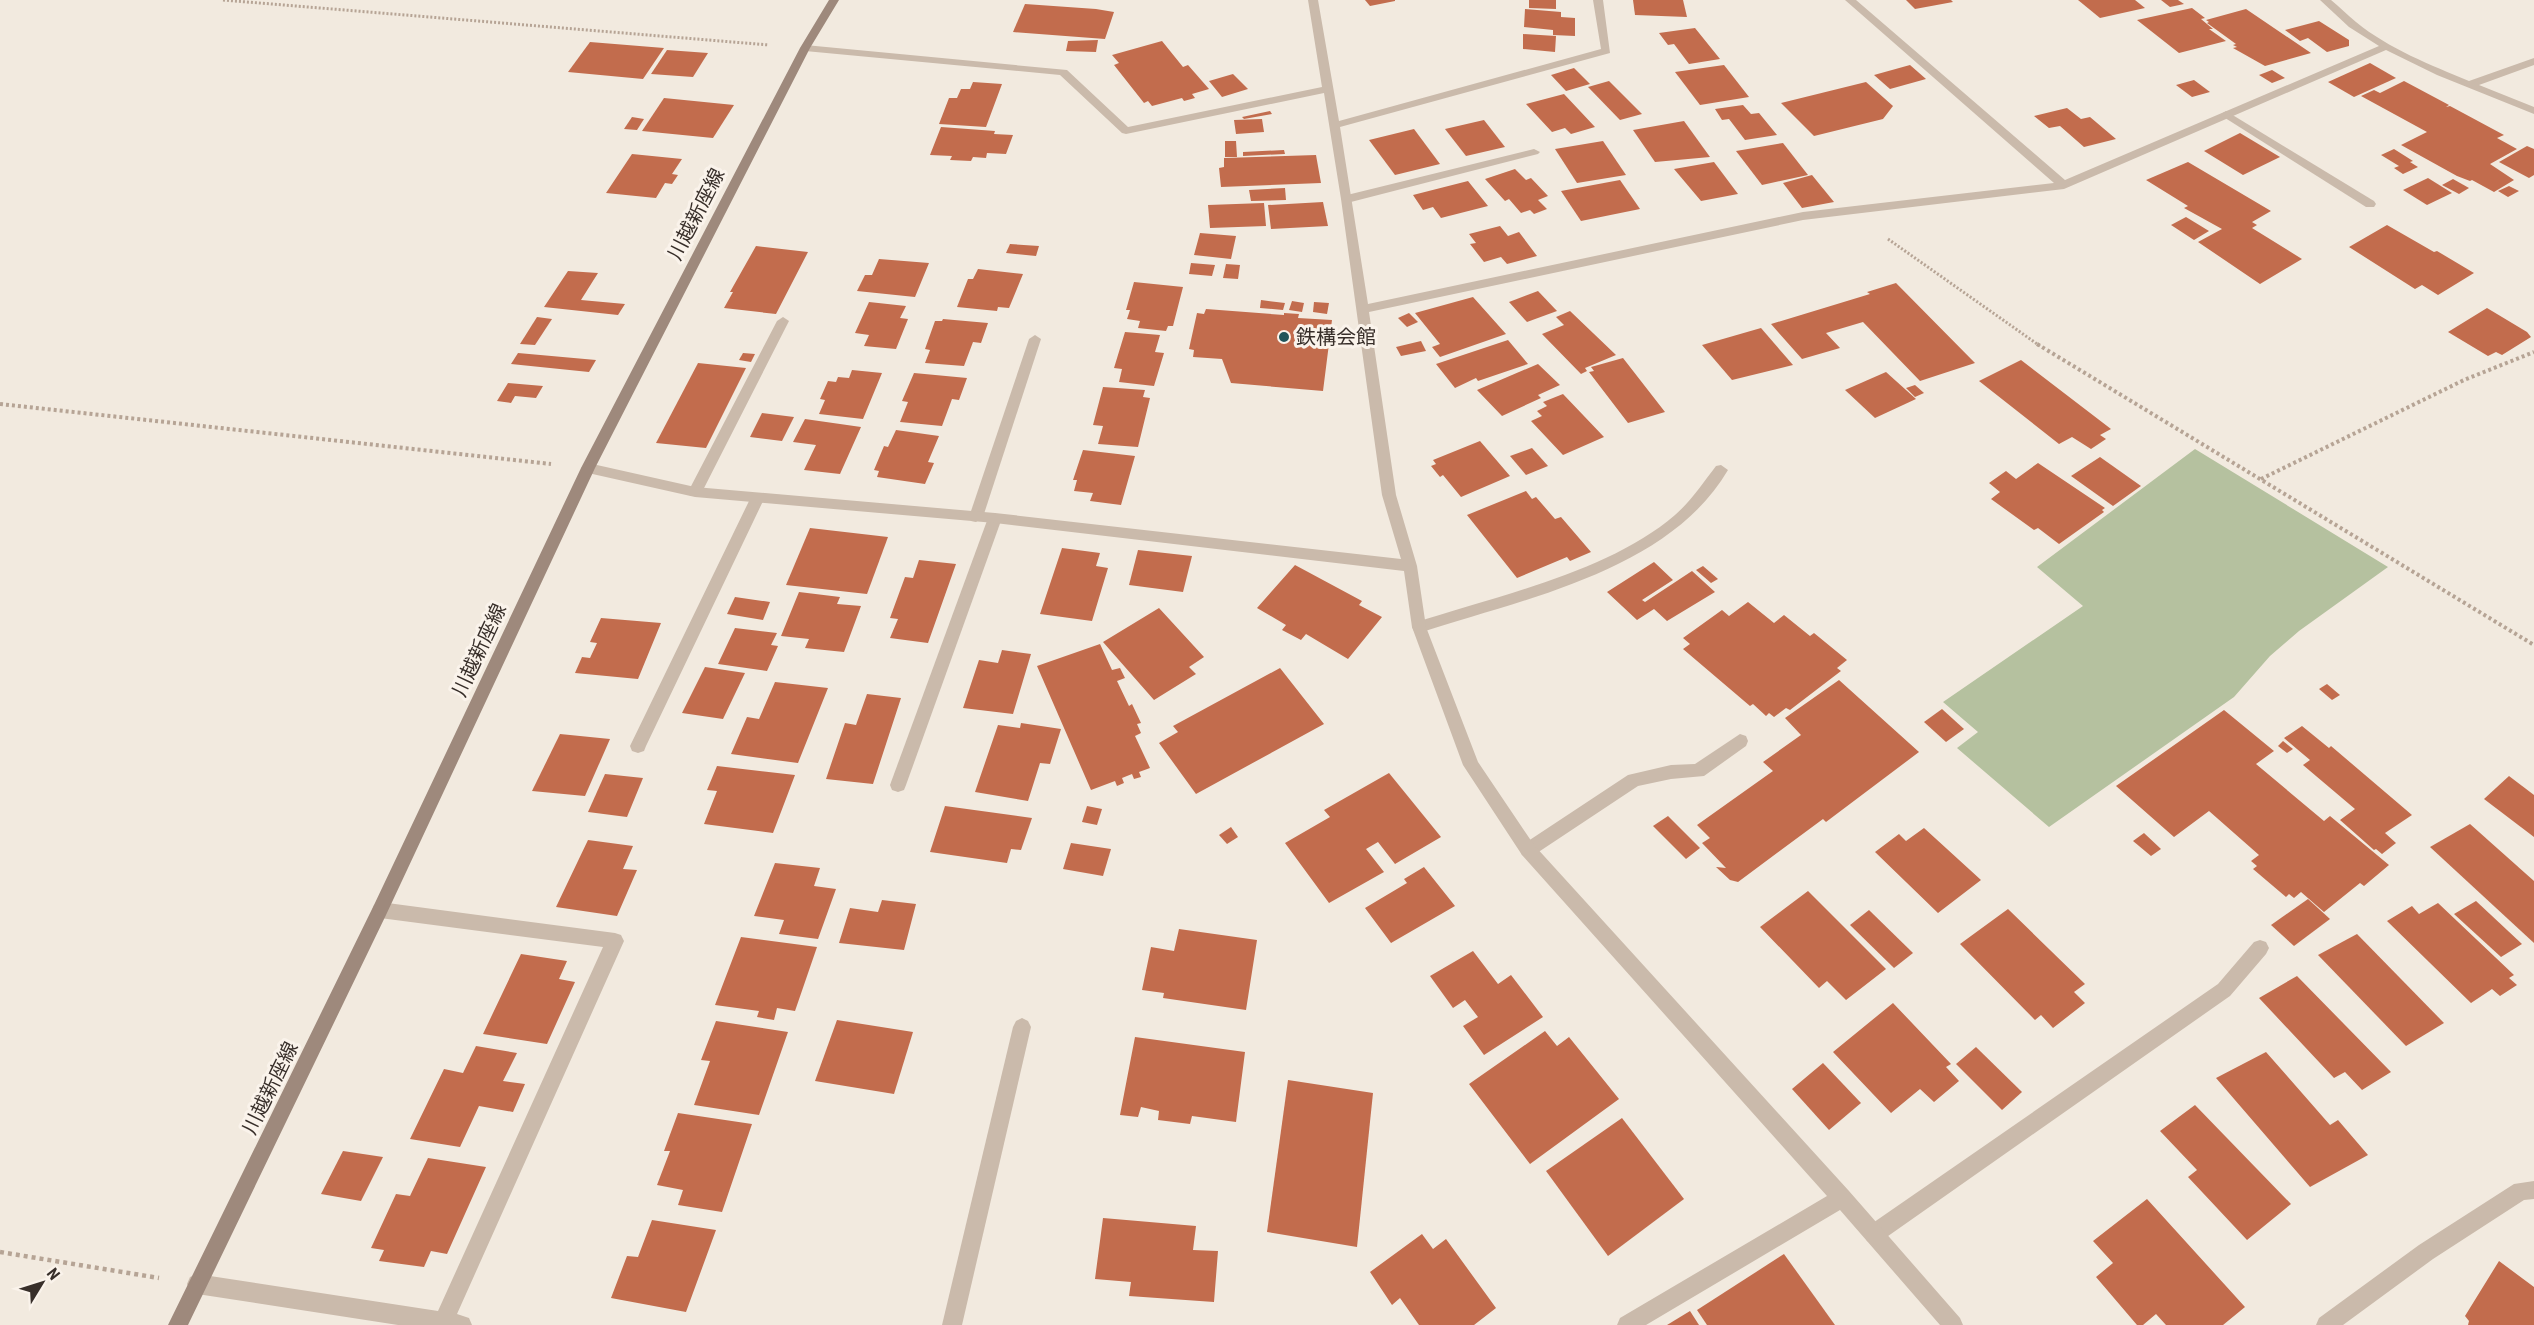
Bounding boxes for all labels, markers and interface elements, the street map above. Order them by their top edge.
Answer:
street label: 川越新座線 [663,164,729,264]
place label: 鉄構会館 [1296,325,1376,349]
marker: 鉄構会館 [1277,330,1291,344]
street label: 川越新座線 [447,600,511,700]
street label: 川越新座線 [237,1038,303,1138]
north arrow [12,1253,72,1313]
text: N [43,1264,64,1284]

